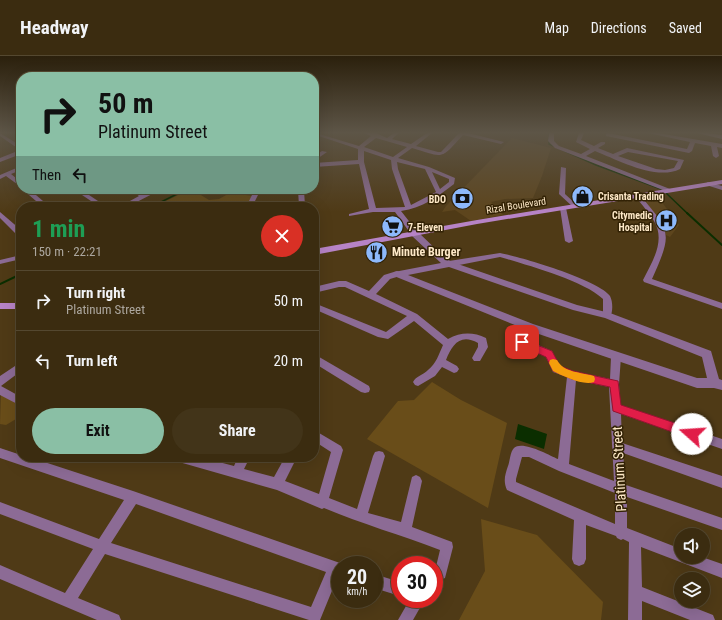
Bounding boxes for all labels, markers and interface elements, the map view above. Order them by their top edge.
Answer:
text: Headway [20,16,88,39]
text: Map [545,20,569,36]
text: Directions [591,20,647,36]
text: Saved [669,20,702,36]
text: 50 m [98,87,154,120]
icon: right [32,88,84,140]
text: Platinum Street [98,121,207,142]
icon: left [69,164,91,186]
text: Then [32,166,61,184]
shop icon: Crisanta Trading [570,183,596,209]
bank icon: BDO [449,186,475,212]
place label: Crisanta Trading [598,191,664,202]
place label: BDO [429,194,446,205]
street label: Rizal Boulevard [485,195,547,216]
hospital icon: Citymedic Hospital [654,208,680,234]
place label: Citymedic Hospital [612,210,652,233]
supermarket icon: 7-Eleven [380,214,406,240]
text: 1 min [32,215,85,243]
button: close [261,215,303,257]
place label: 7-Eleven [408,222,443,233]
restaurant icon: Minute Burger [363,239,389,265]
text: 150 m · 22:21 [32,244,102,259]
place label: Minute Burger [392,245,460,259]
text: Turn right [66,284,125,302]
icon: right [32,290,54,312]
text: 50 m [273,292,303,310]
text: Platinum Street [66,302,145,317]
pin [505,325,539,359]
icon: arrive [511,331,533,353]
icon: left [32,350,54,372]
text: Turn left [66,352,117,370]
text: 20 m [273,352,303,370]
button: Exit [32,408,164,454]
button: Share [172,408,303,454]
position arrow [671,413,713,455]
street label: Platinum Street [609,426,629,512]
map controls [674,528,710,608]
button: sound [674,528,710,564]
speed limit sign: 30 [391,556,443,608]
text: 20 [347,565,367,589]
button: layers [674,572,710,608]
text: km/h [347,586,367,597]

